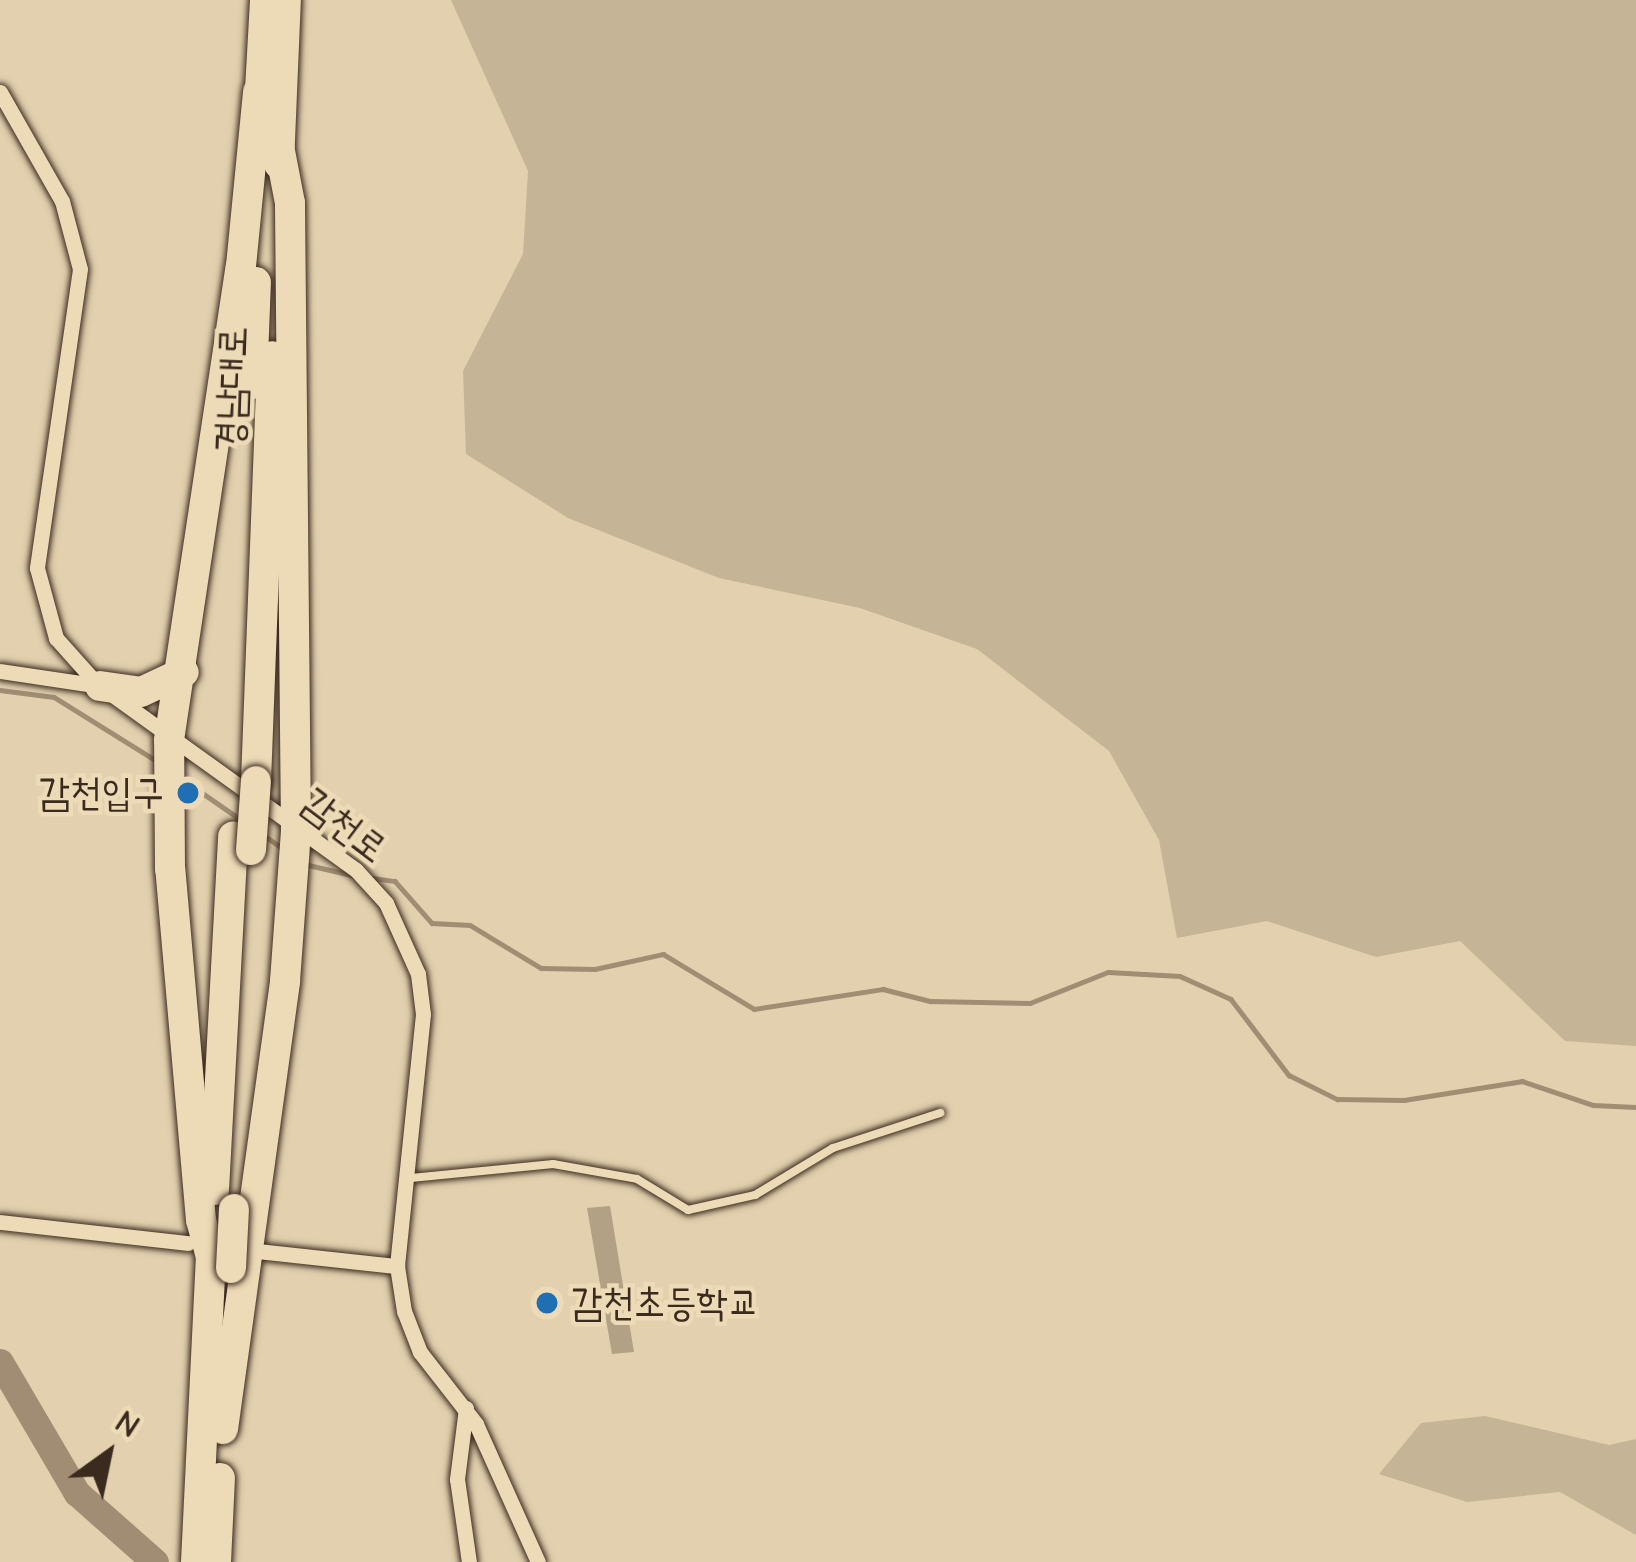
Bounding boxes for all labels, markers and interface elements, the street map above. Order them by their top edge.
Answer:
street label: 경남대로 [206,325,258,453]
place label: 감천입구 [38,770,164,816]
street label: 감천로 [292,779,396,873]
marker: 감천입구 [175,780,201,806]
place label: 감천초등학교 [571,1280,759,1326]
marker: 감천초등학교 [534,1290,560,1316]
north arrow [48,1394,168,1514]
text: N [108,1402,147,1446]

